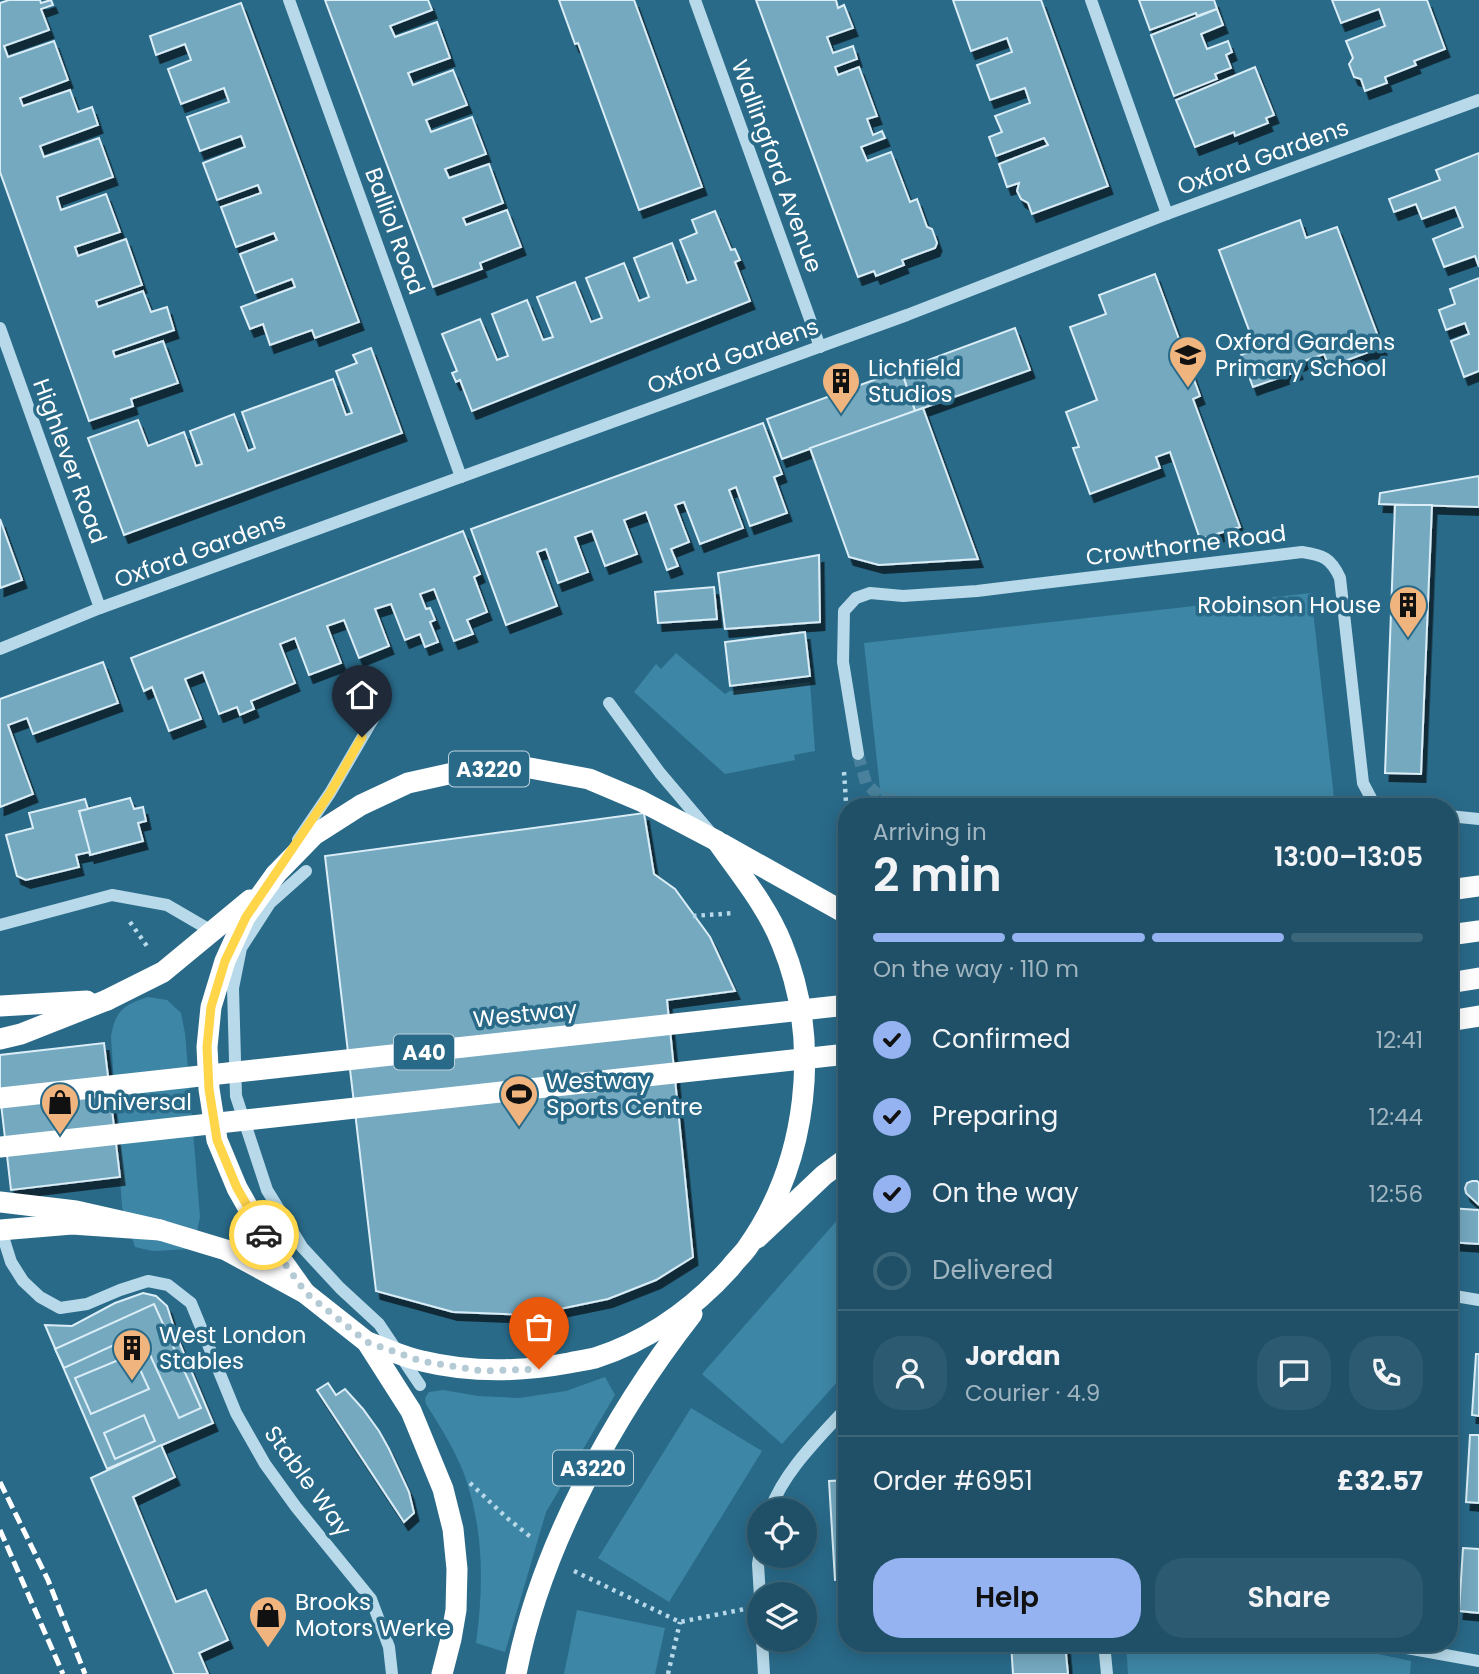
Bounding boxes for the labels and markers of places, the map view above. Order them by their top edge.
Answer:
place label: Oxford Gardens Primary School [1215,326,1395,384]
school or university icon: Oxford Gardens Primary School [1167,334,1209,389]
place label: Lichfield Studios [868,352,961,410]
building icon: Lichfield Studios [820,360,862,415]
building icon: Robinson House [1387,584,1429,639]
place label: Robinson House [1197,589,1381,621]
pin [332,665,392,737]
place label: Westway Sports Centre [546,1065,703,1123]
sports icon: Westway Sports Centre [498,1073,540,1128]
shop icon: Universal [39,1081,81,1136]
place label: Universal [87,1086,192,1118]
pin [509,1297,569,1369]
place label: West London Stables [159,1319,307,1377]
building icon: West London Stables [111,1327,153,1382]
place label: Brooks Motors Werke [295,1586,451,1644]
shop icon: Brooks Motors Werke [247,1594,289,1649]

